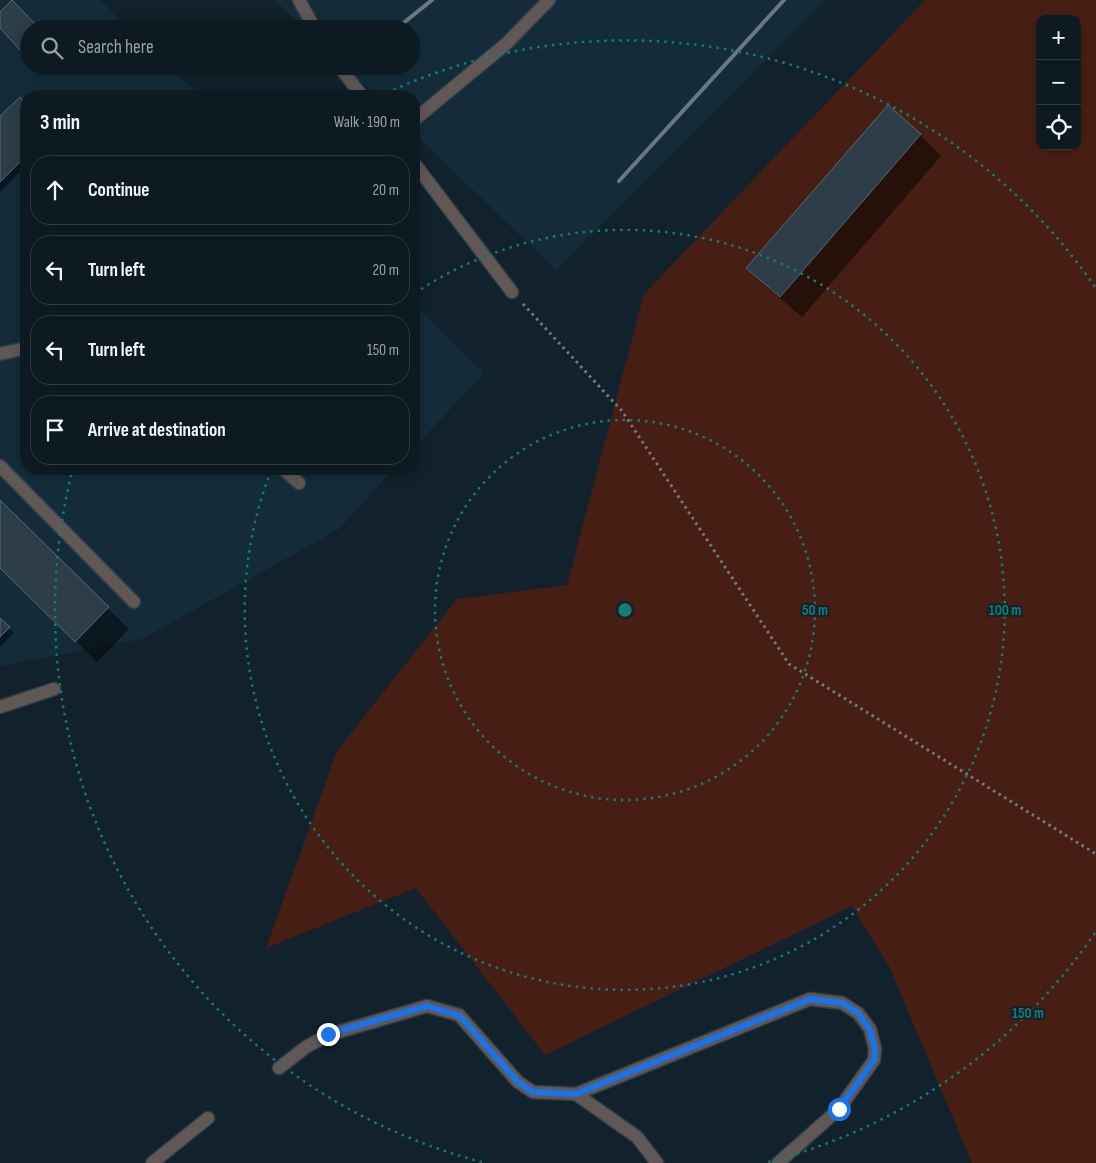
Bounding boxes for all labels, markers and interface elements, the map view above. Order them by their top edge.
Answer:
map controls [1036,15,1081,150]
button: + [1036,15,1081,60]
search box [20,20,420,75]
icon: search [38,34,66,62]
text: Search here [78,36,154,59]
button: − [1036,60,1081,105]
button: locate [1036,105,1081,150]
text: 3 min [40,110,80,135]
text: Walk · 190 m [334,113,400,132]
icon: ahead [41,176,69,204]
text: Continue [88,179,149,202]
text: 20 m [372,181,399,200]
icon: left [41,256,69,284]
text: Turn left [88,259,145,282]
text: 20 m [372,261,399,280]
icon: left [41,336,69,364]
text: Turn left [88,339,145,362]
text: 150 m [367,341,399,360]
icon: arrive [41,416,69,444]
text: Arrive at destination [88,419,226,442]
centre of rings [616,601,634,619]
text: 50 m [802,601,828,620]
text: 100 m [989,601,1021,620]
text: 150 m [1012,1004,1044,1023]
route end [317,1023,340,1046]
route start [828,1098,851,1121]

